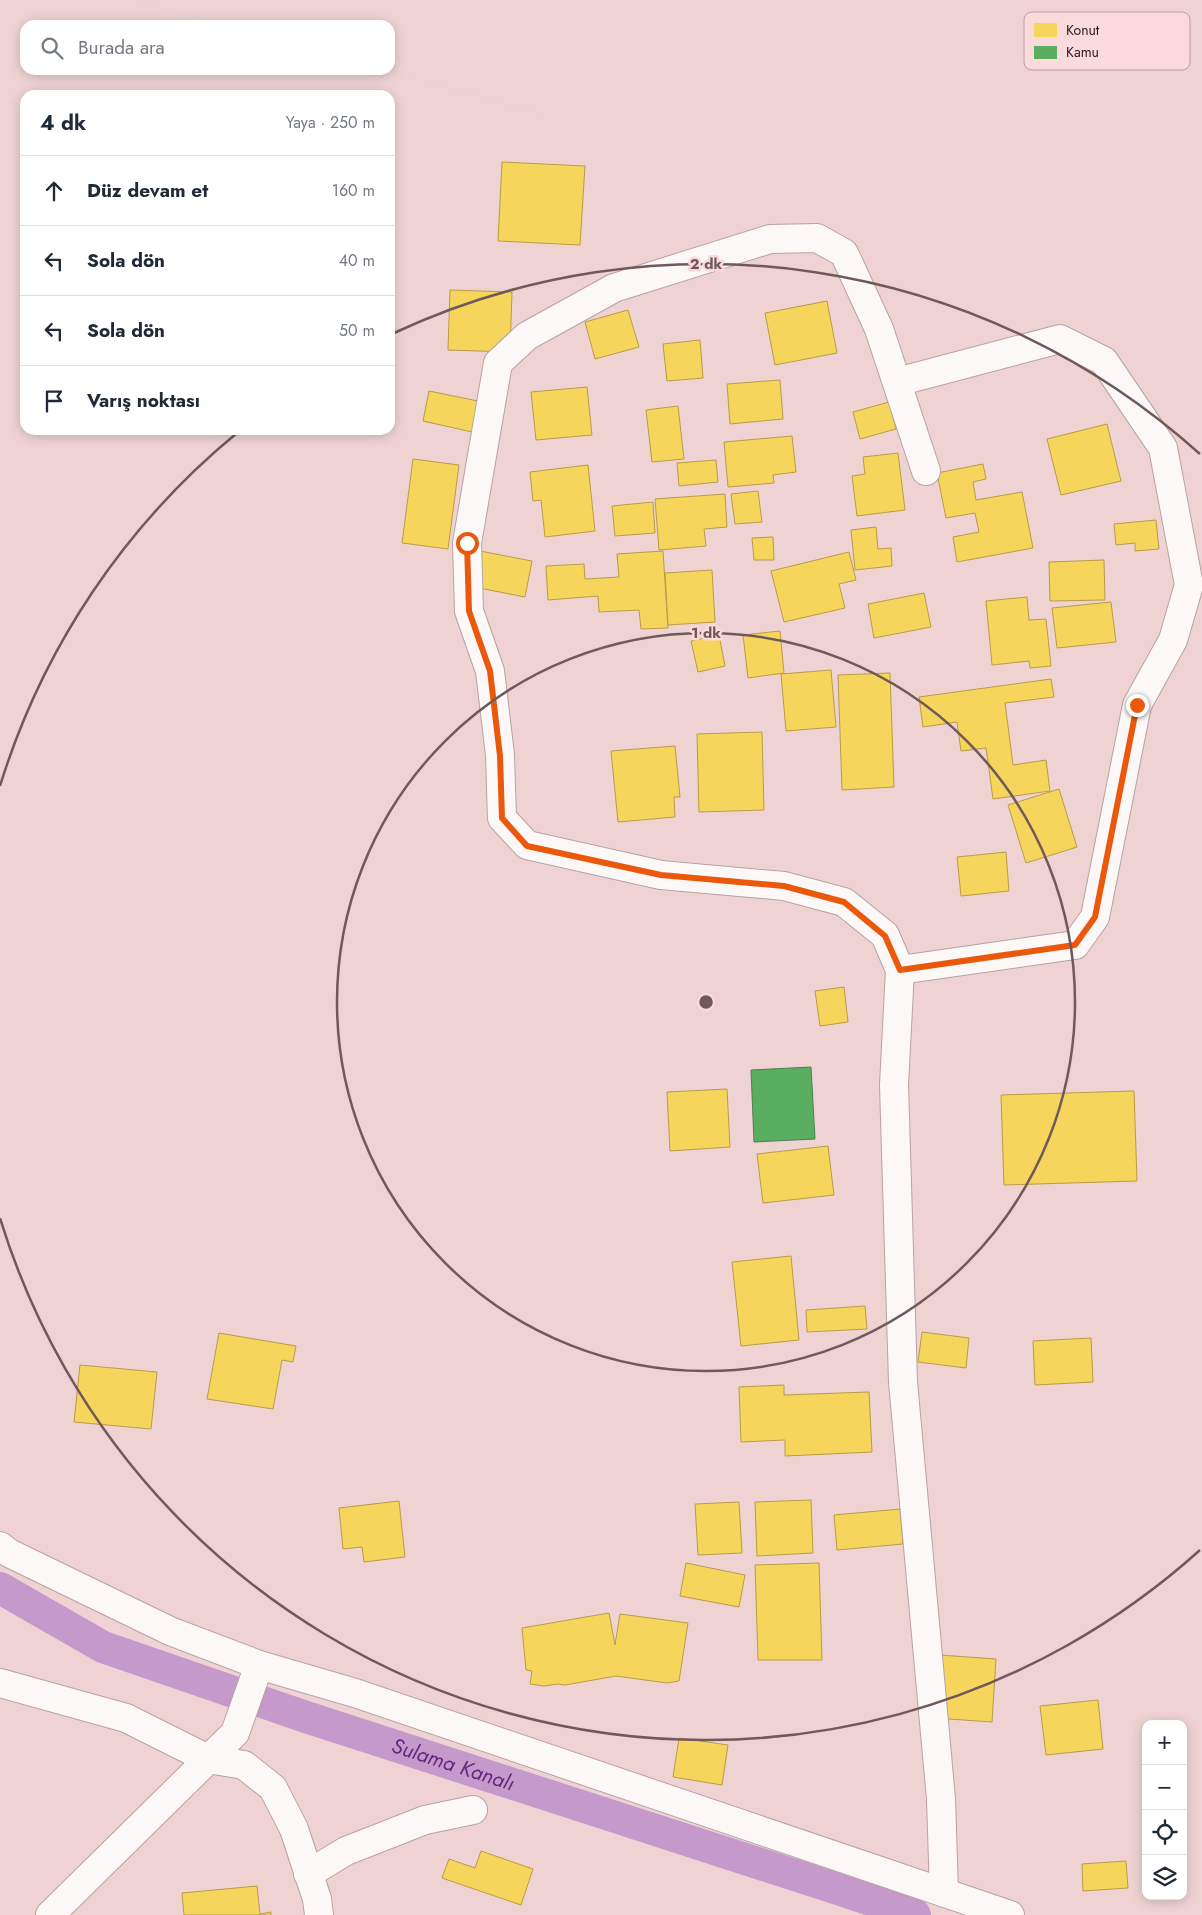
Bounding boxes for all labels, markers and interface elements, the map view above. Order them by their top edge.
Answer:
legend [1024,12,1190,70]
search box [20,20,395,75]
text: Konut [1066,20,1100,40]
icon: search [38,34,66,62]
text: Burada ara [78,34,165,61]
text: Kamu [1066,42,1099,62]
text: 4 dk [40,108,86,138]
text: Yaya · 250 m [286,111,375,134]
icon: ahead [40,177,68,205]
text: Düz devam et [87,177,208,204]
text: 160 m [332,179,375,202]
icon: left [40,247,68,275]
text: Sola dön [87,247,165,274]
text: 40 m [339,249,375,272]
text: 2 dk [690,253,722,275]
icon: left [40,317,68,345]
text: Sola dön [87,317,165,344]
text: 50 m [339,319,375,342]
icon: arrive [40,387,68,415]
text: Varış noktası [87,387,200,414]
route start [456,532,479,555]
text: 1 dk [691,622,721,644]
route end [1126,694,1149,717]
centre of rings [697,993,715,1011]
map controls [1142,1720,1187,1900]
button: + [1142,1720,1187,1765]
water label: Sulama Kanalı [388,1731,518,1798]
button: − [1142,1765,1187,1810]
button: locate [1142,1810,1187,1855]
button: layers [1142,1855,1187,1900]

